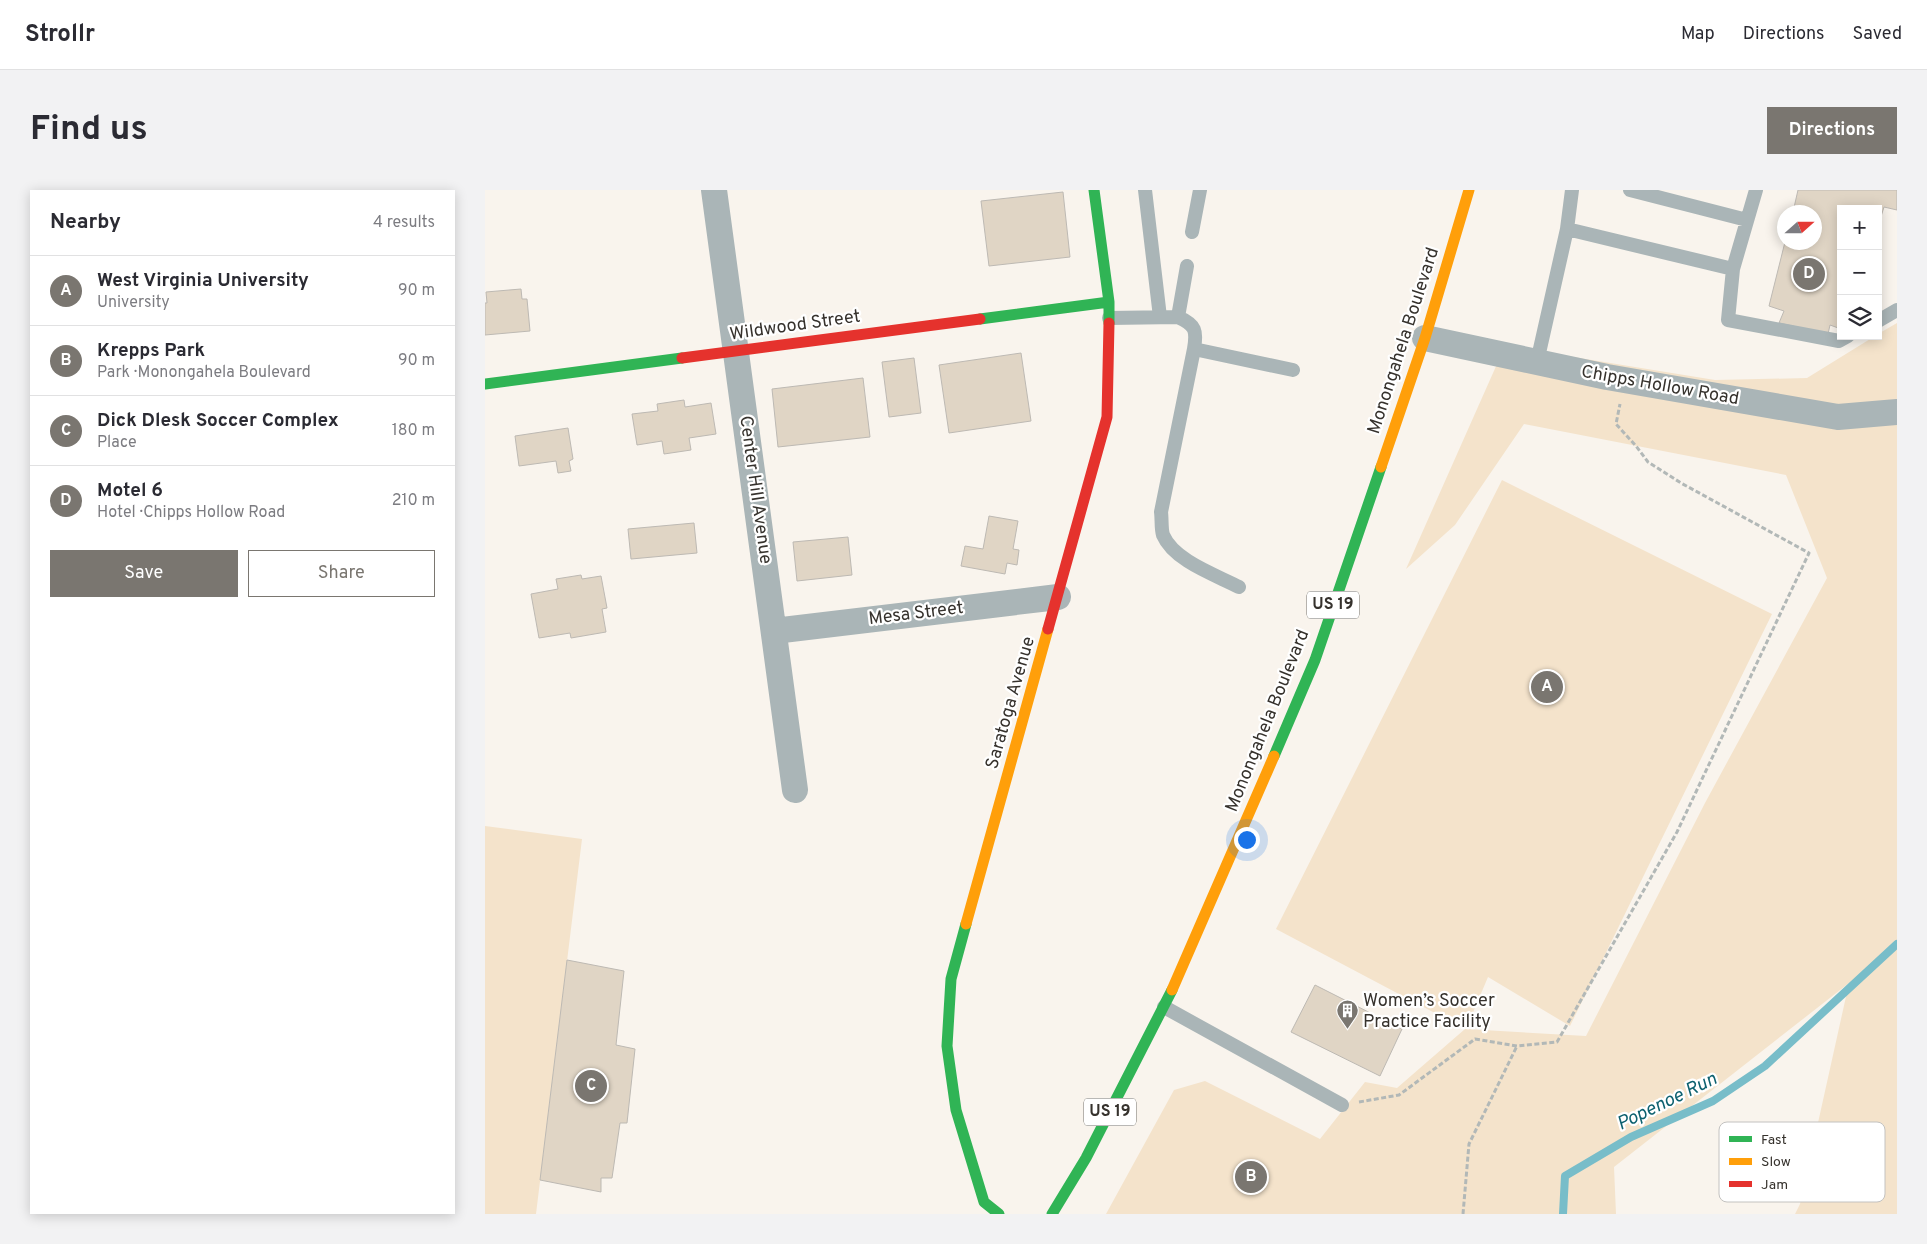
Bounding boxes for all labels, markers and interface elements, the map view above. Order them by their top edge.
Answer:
text: Strollr [25,20,95,50]
text: Map [1681,23,1715,46]
text: Directions [1743,23,1825,46]
text: Saved [1853,23,1902,46]
button: Directions [1767,107,1897,154]
text: Find us [30,108,148,152]
north arrow [1777,205,1822,250]
map controls [1837,205,1882,340]
button: + [1837,205,1882,250]
text: Nearby [50,209,121,236]
text: 4 results [373,213,435,233]
street label: Monongahela Boulevard [1363,245,1445,437]
button: − [1837,250,1882,295]
pin: D [1793,255,1825,293]
text: West Virginia University [97,269,309,293]
text: A [60,281,72,301]
text: 90 m [398,281,435,301]
text: University [97,293,170,313]
button: layers [1837,295,1882,340]
street label: Wildwood Street [728,305,862,347]
text: Krepps Park [97,339,205,363]
text: B [60,351,72,371]
text: 90 m [398,351,435,371]
street label: Chipps Hollow Road [1579,361,1741,411]
text: Park · Monongahela Boulevard [97,363,311,383]
text: Dick Dlesk Soccer Complex [97,409,339,433]
street label: Center Hill Avenue [733,414,777,566]
text: C [61,421,71,441]
text: 180 m [392,421,435,441]
text: Place [97,433,137,453]
text: Motel 6 [97,479,163,503]
text: D [60,491,72,511]
text: 210 m [392,491,435,511]
text: Hotel · Chipps Hollow Road [97,503,285,523]
button: Save [50,550,238,597]
button: Share [248,550,435,597]
road number: US 19 [1307,592,1359,618]
street label: Mesa Street [867,597,965,631]
street label: Monongahela Boulevard [1221,626,1315,816]
street label: Saratoga Avenue [981,634,1041,772]
pin: A [1531,668,1563,706]
your location [1234,827,1260,853]
place label: Women’s Soccer Practice Facility [1363,990,1495,1034]
building icon: Women’s Soccer Practice Facility [1335,999,1359,1030]
pin: C [575,1067,607,1105]
water label: Popenoe Run [1613,1067,1722,1137]
road number: US 19 [1084,1099,1136,1126]
legend [1719,1122,1885,1202]
text: Fast [1761,1132,1787,1149]
text: Slow [1761,1154,1791,1171]
pin: B [1235,1158,1267,1196]
text: Jam [1761,1177,1788,1194]

